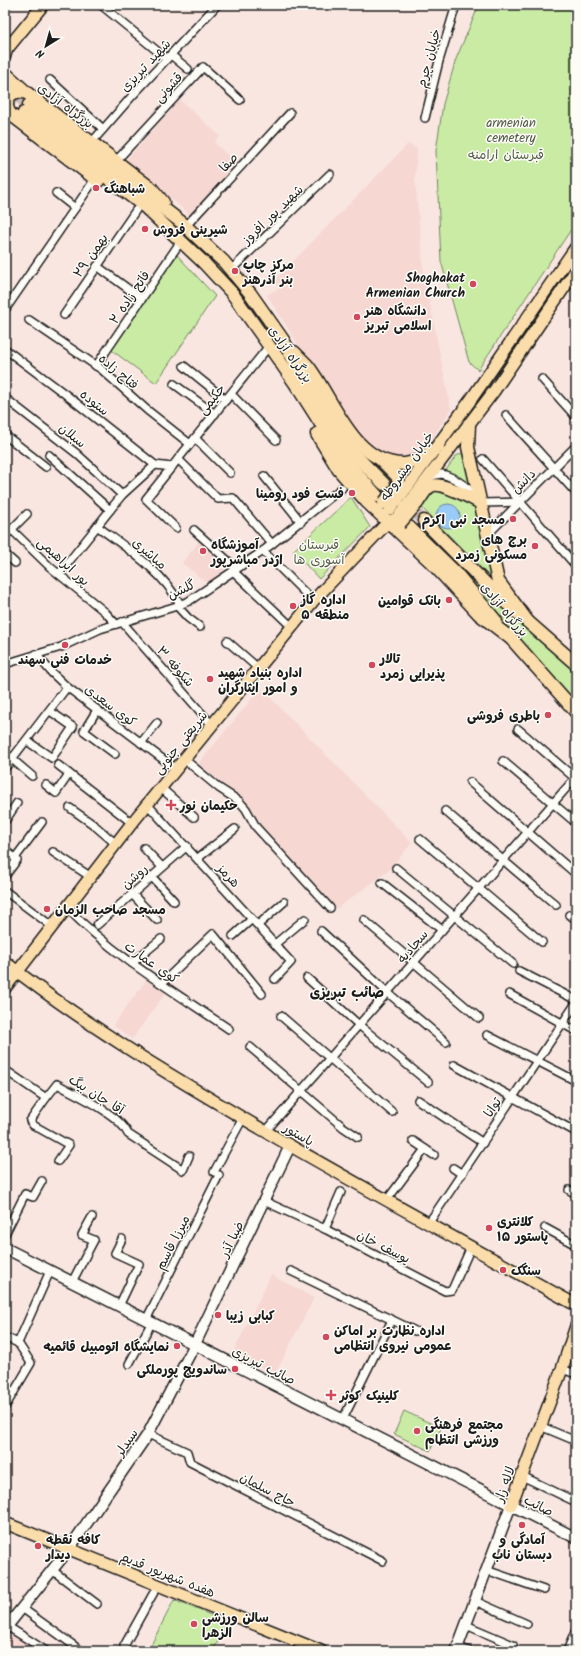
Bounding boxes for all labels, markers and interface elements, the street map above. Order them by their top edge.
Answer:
north arrow [26,26,66,66]
street label: خیابان چرم [411,26,447,90]
street label: شهید تبریزی [116,35,176,97]
text: N [32,44,49,62]
street label: قشونی [150,68,189,108]
street label: بزرگراه آزادی [32,78,98,134]
park label: armenian cemetery [486,113,536,149]
park label: قبرستان ارامنه [468,145,544,166]
street label: صفا [215,148,244,178]
place label: شباهنگ [104,179,145,200]
street label: شهید پور افروز [237,180,309,251]
marker: شباهنگ [91,183,101,193]
place label: شیرینی فروش [153,220,228,241]
marker: شیرینی فروش [140,224,150,234]
street label: ۲۹ بهمن [68,229,114,282]
place label: مرکز چاپ بنر آذرهنر [241,255,294,291]
marker: مرکز چاپ بنر آذرهنر [230,266,240,276]
street label: فاتح زاده ۲ [104,267,156,329]
place label: Shoghakat Armenian Church [366,268,465,304]
marker: Shoghakat Armenian Church [468,279,478,289]
place label: دانشگاه هنر اسلامی تبریز [363,301,431,337]
marker: دانشگاه هنر اسلامی تبریز [352,312,362,322]
street label: بزرگراه آزادی [262,322,317,388]
street label: فتاح زاده [93,349,143,395]
street label: حکیمی [193,380,231,420]
street label: ستوده [75,385,113,422]
street label: سبلان [54,418,90,454]
street label: خیابان مشروطه [375,427,440,506]
street label: دانش [507,465,541,499]
place label: فست فود رومینا [256,484,344,505]
marker: فست فود رومینا [347,488,357,498]
place label: مسجد نبی اکرم [422,510,505,531]
marker: مسجد نبی اکرم [508,514,518,524]
place label: برج های مسکونی زمرد [455,530,527,566]
street label: پور ابراهیمی [32,533,94,592]
street label: مباشری [127,533,171,575]
place label: آموزشگاه اژدر مباشرپور [210,535,283,571]
park label: قبرستان آسوری ها [293,535,345,571]
marker: برج های مسکونی زمرد [530,541,540,551]
marker: آموزشگاه اژدر مباشرپور [198,546,208,556]
street label: گلشن [164,575,200,606]
street label: بزرگراه آزادی [475,578,533,642]
place label: اداره گاز منطقه ۵ [300,590,349,626]
place label: بانک قوامین [378,591,441,612]
marker: بانک قوامین [444,595,454,605]
marker: اداره گاز منطقه ۵ [288,601,298,611]
marker: خدمات فنی سهند [60,640,70,650]
street label: شکوفه ۳ [151,642,199,692]
place label: تالار پذیرایی زمرد [379,649,445,685]
place label: خدمات فنی سهند [18,650,112,671]
marker: تالار پذیرایی زمرد [367,660,377,670]
place label: اداره بنیاد شهید و امور ایثارگران [218,663,302,699]
marker: اداره بنیاد شهید و امور ایثارگران [205,674,215,684]
street label: کوی سعدی [80,680,141,733]
street label: شریعتی جنوبی [149,706,214,779]
place label: باطری فروشی [467,706,540,727]
marker: باطری فروشی [543,710,553,720]
place label: حکیمان نور [179,796,238,817]
marker: حکیمان نور [165,799,177,811]
street label: هرمز [210,858,245,893]
street label: روشن [117,859,153,895]
place label: مسجد صاحب الزمان [55,900,166,921]
marker: مسجد صاحب الزمان [42,904,52,914]
street label: سجادیه [392,925,434,969]
street label: کوی عمارت [119,937,183,990]
district label: صائب تبریزی [310,982,384,1004]
street label: آقا جان بیگ [64,1070,129,1121]
street label: توانا [479,1093,508,1122]
street label: پاستور [278,1118,318,1153]
street label: میرزا قاسم [151,1212,196,1274]
place label: کلانتری ۱۵ پاستور [497,1212,548,1248]
street label: ضیا آذر [214,1218,250,1262]
marker: کلانتری ۱۵ پاستور [484,1223,494,1233]
street label: یوسف خان [353,1225,414,1270]
place label: سنگک [511,1261,541,1282]
marker: سنگک [498,1265,508,1275]
place label: کبابی زیبا [226,1306,275,1327]
marker: کبابی زیبا [213,1310,223,1320]
place label: اداره نظارت بر اماکن عمومی نیروی انتظامی [334,1321,452,1357]
marker: اداره نظارت بر اماکن عمومی نیروی انتظامی [321,1332,331,1342]
place label: نمایشگاه اتومبیل قائمیه [44,1337,169,1358]
marker: نمایشگاه اتومبیل قائمیه [172,1341,182,1351]
street label: صائب تبریزی [228,1341,299,1391]
place label: ساندویچ پورملکی [137,1360,227,1381]
marker: ساندویچ پورملکی [230,1364,240,1374]
place label: کلینیک کوثر [338,1386,399,1407]
marker: کلینیک کوثر [325,1389,337,1401]
place label: مجتمع فرهنگی ورزشی انتظام [425,1415,503,1451]
street label: سیدلر [110,1425,144,1462]
marker: مجتمع فرهنگی ورزشی انتظام [412,1426,422,1436]
street label: لاله زار [489,1464,522,1506]
street label: حاج سلمان [236,1467,299,1513]
street label: صائب [520,1490,557,1523]
marker: آمادگی و دبستان ناب [517,1520,527,1530]
place label: کافه نقطه دیدار [45,1530,101,1566]
place label: آمادگی و دبستان ناب [492,1530,552,1566]
marker: کافه نقطه دیدار [33,1541,43,1551]
street label: هفده شهریور قدیم [117,1547,218,1604]
place label: سالن ورزشی الزهرا [202,1608,269,1644]
marker: سالن ورزشی الزهرا [189,1619,199,1629]

